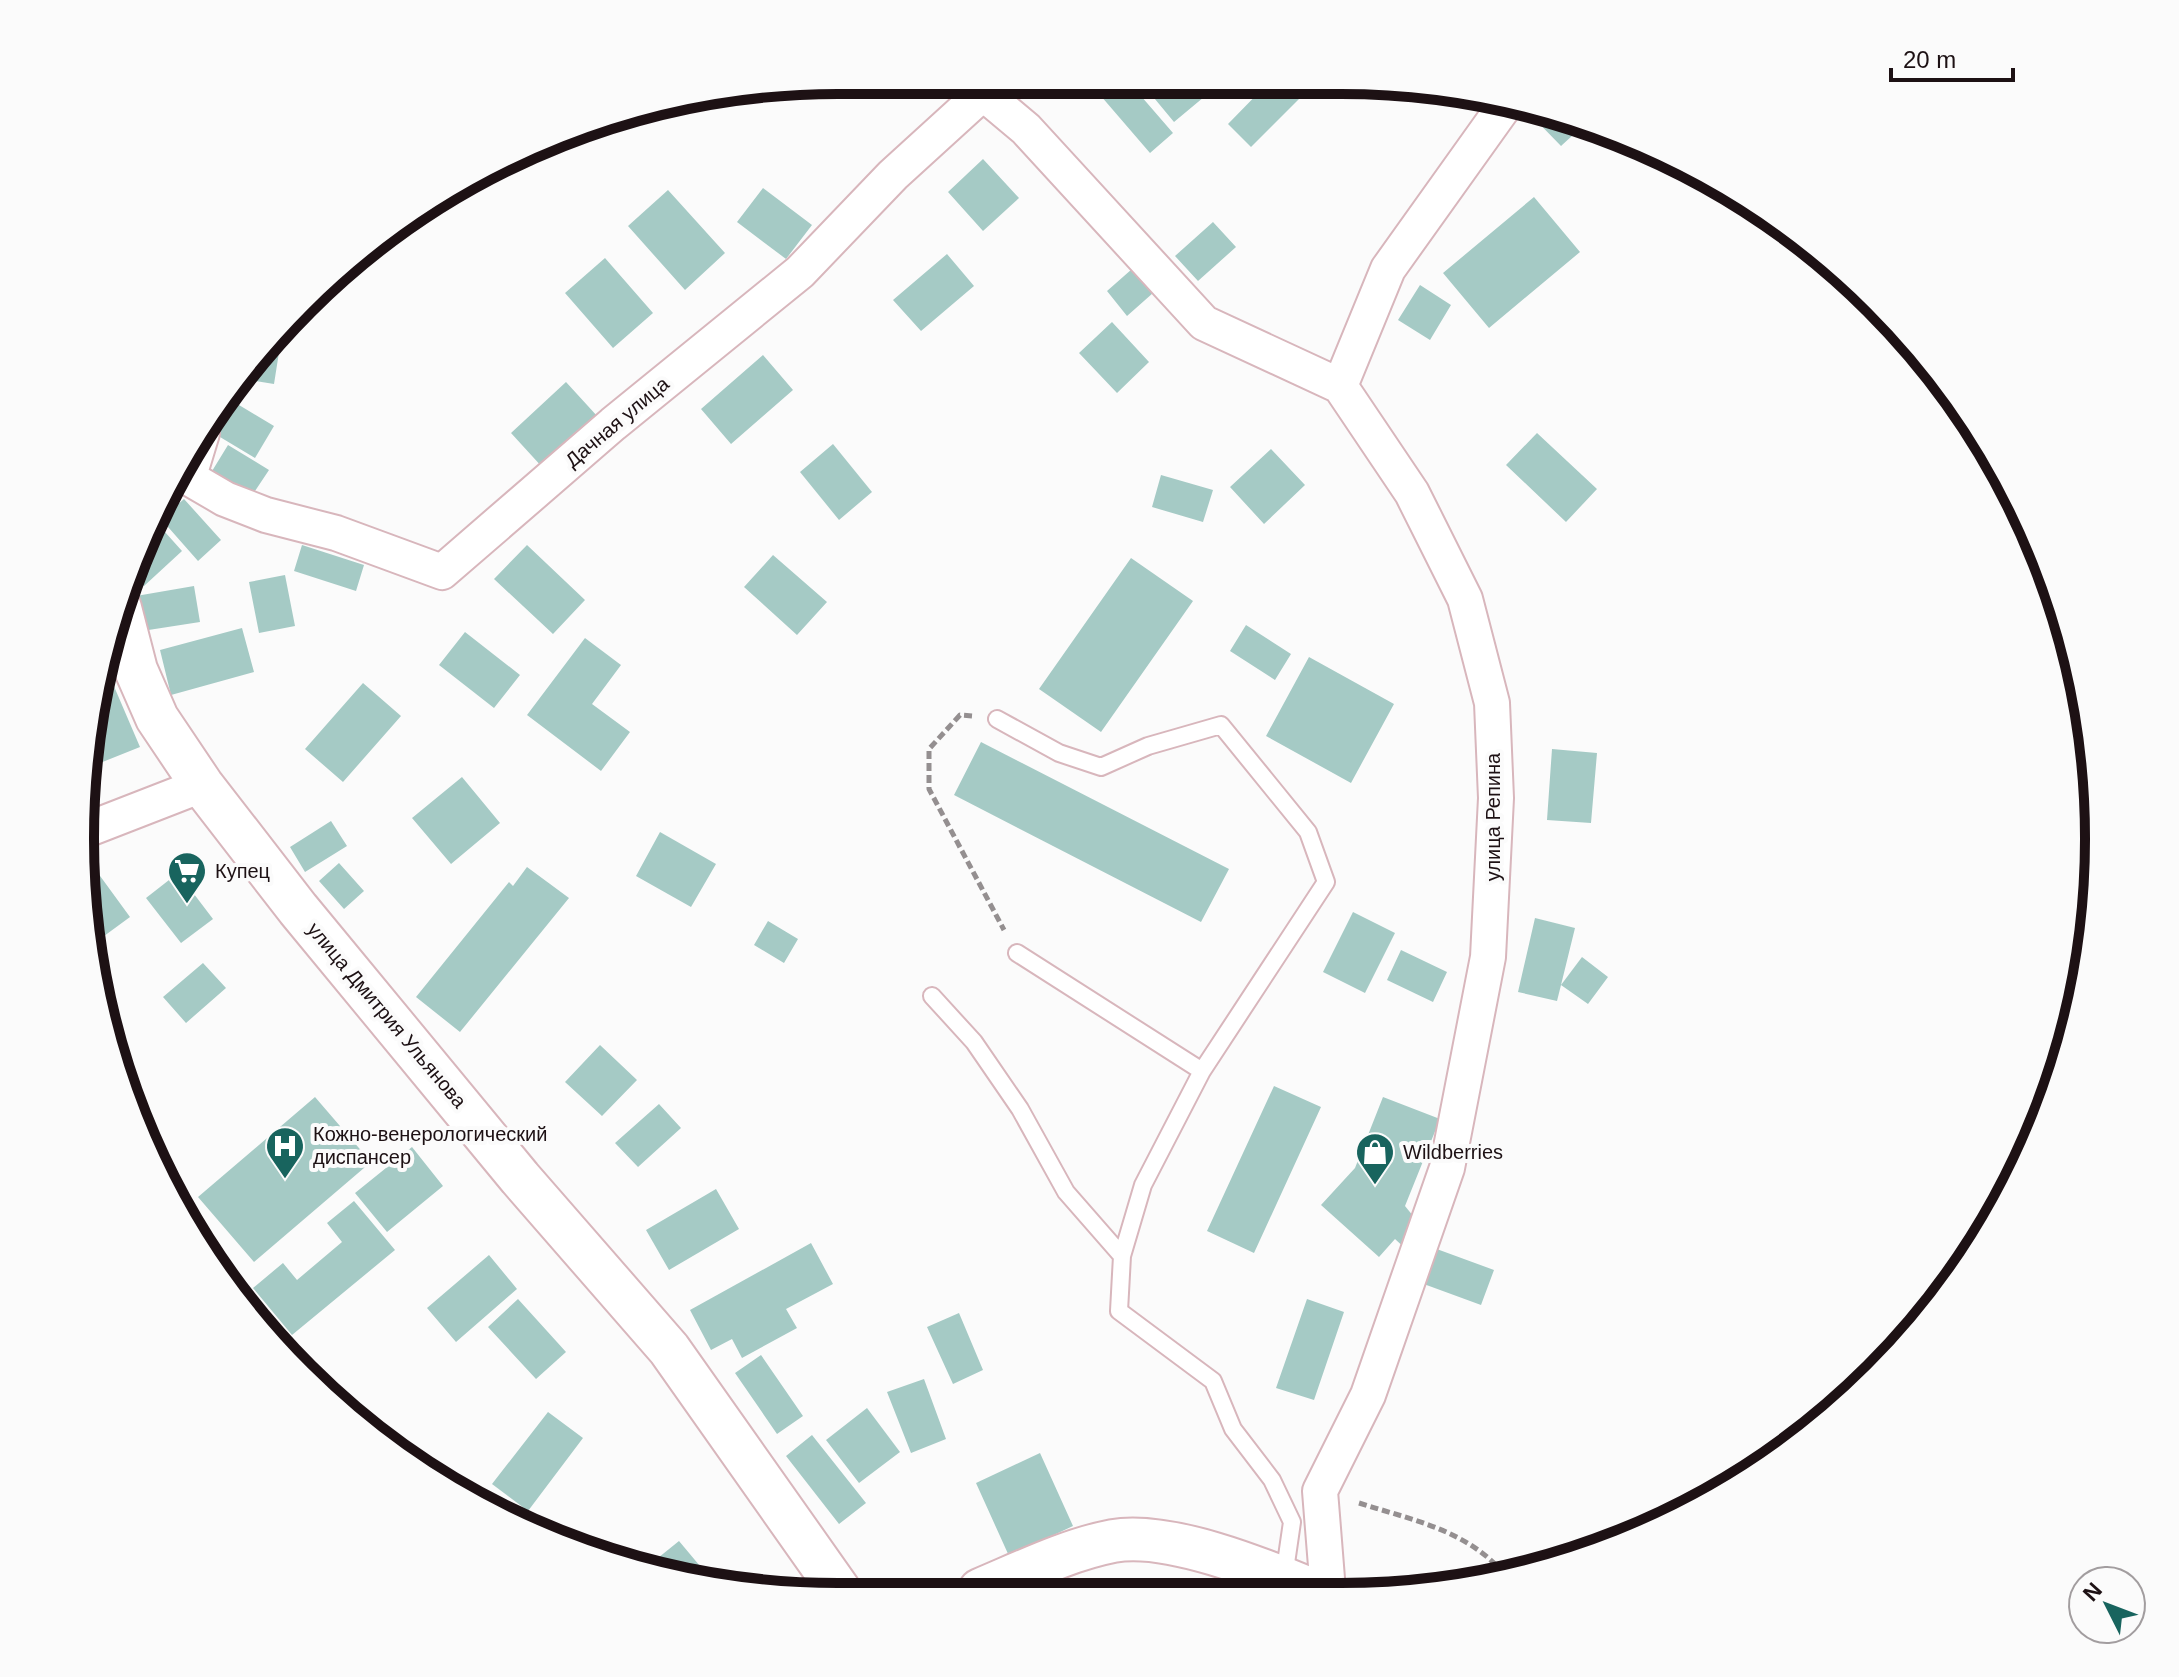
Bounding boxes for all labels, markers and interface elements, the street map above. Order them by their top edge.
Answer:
scale bar [1891,32,2013,82]
text: 20 m [1903,46,1956,73]
street label: Дачная улица [561,372,674,472]
street label: улица Репина [1482,752,1504,881]
supermarket icon: Купец [166,850,208,905]
place label: Купец [215,860,270,882]
street label: улица Дмитрия Ульянова [303,918,471,1113]
place label: Кожно-венерологический диспансер [313,1123,547,1168]
hospital icon: Кожно-венерологический диспансер [264,1125,306,1180]
shop icon: Wildberries [1354,1131,1396,1186]
place label: Wildberries [1403,1141,1503,1163]
north arrow [2067,1565,2147,1645]
text: N [2078,1578,2107,1606]

